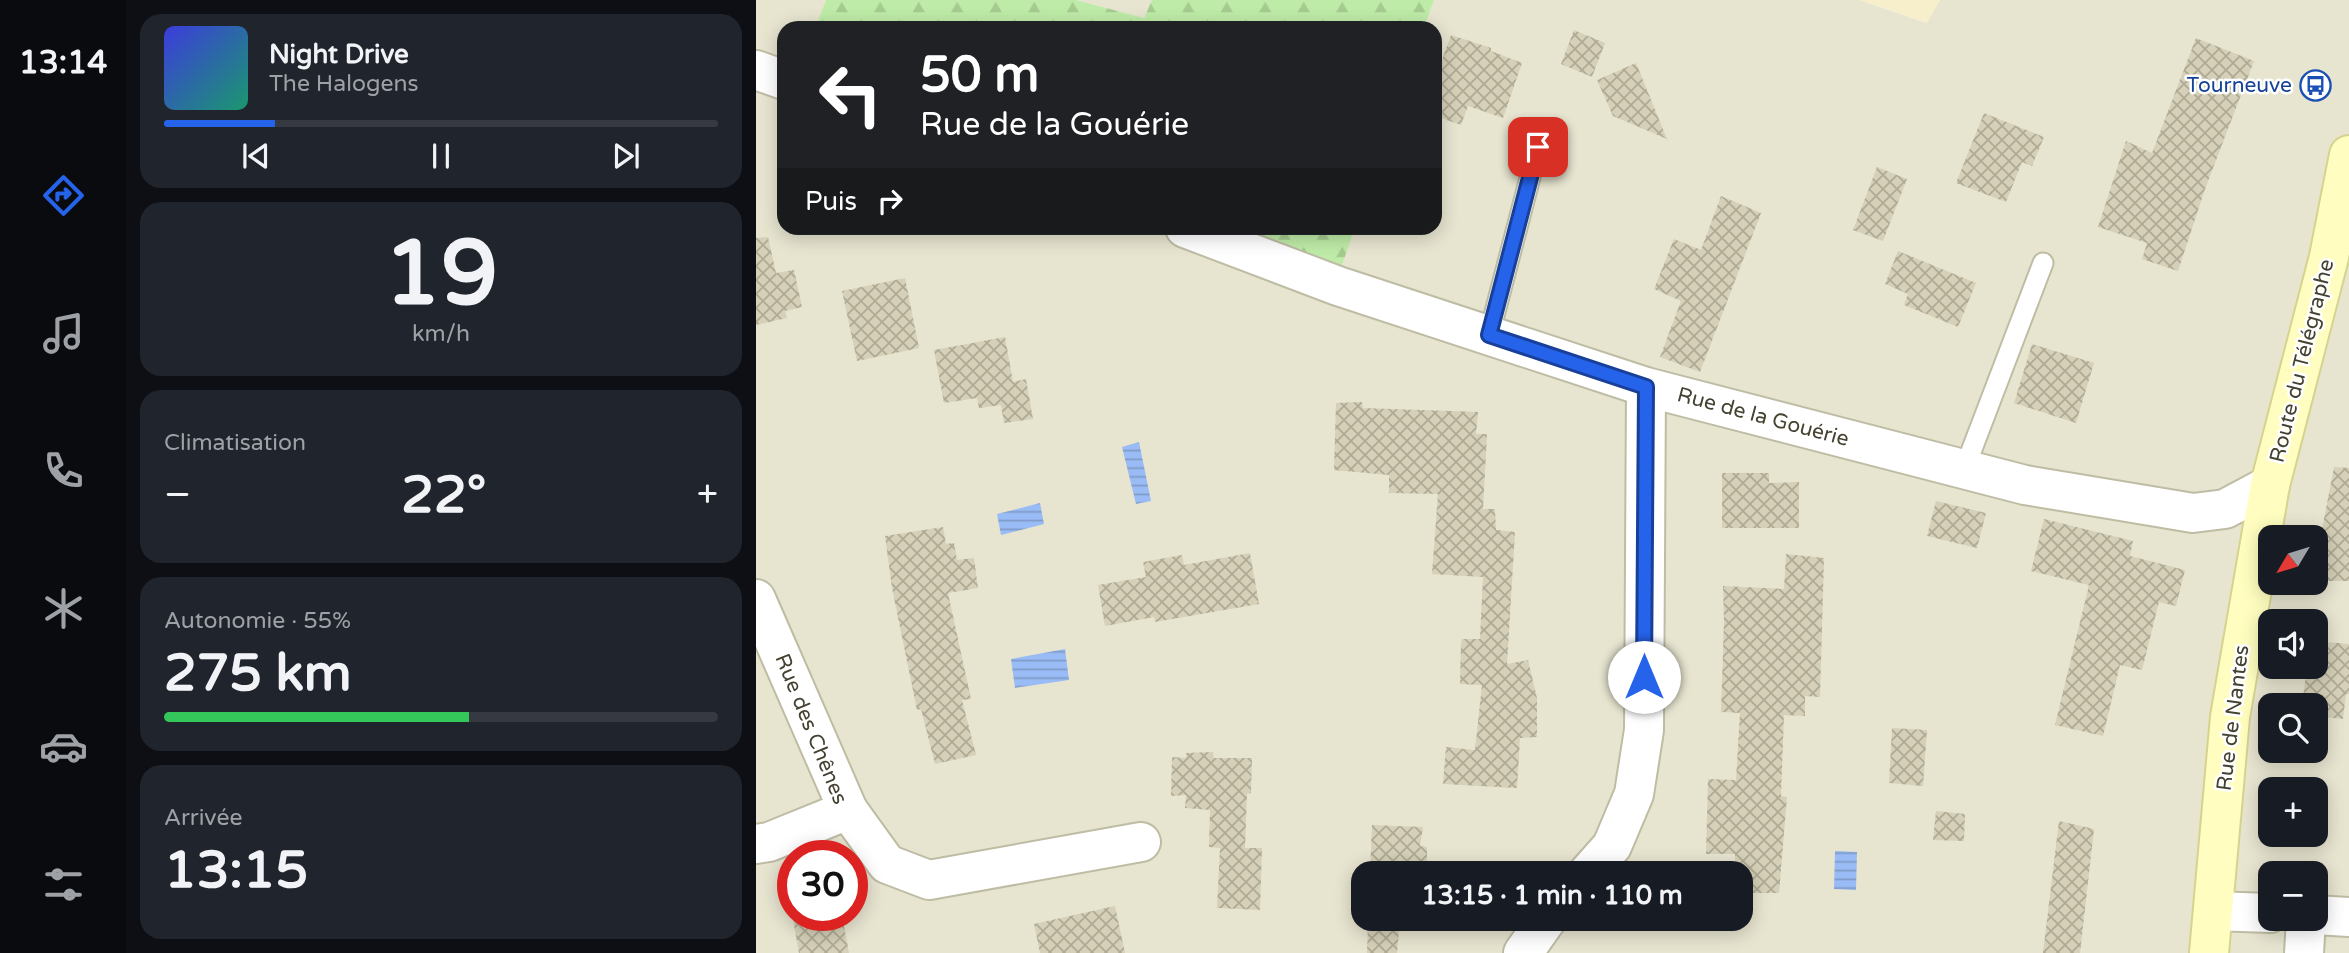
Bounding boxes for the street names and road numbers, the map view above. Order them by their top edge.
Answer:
street label: Route du Télégraphe [2265,257,2339,465]
street label: Rue de la Gouérie [1674,382,1852,452]
street label: Rue de Nantes [2212,644,2254,792]
street label: Rue des Chênes [769,650,853,808]

